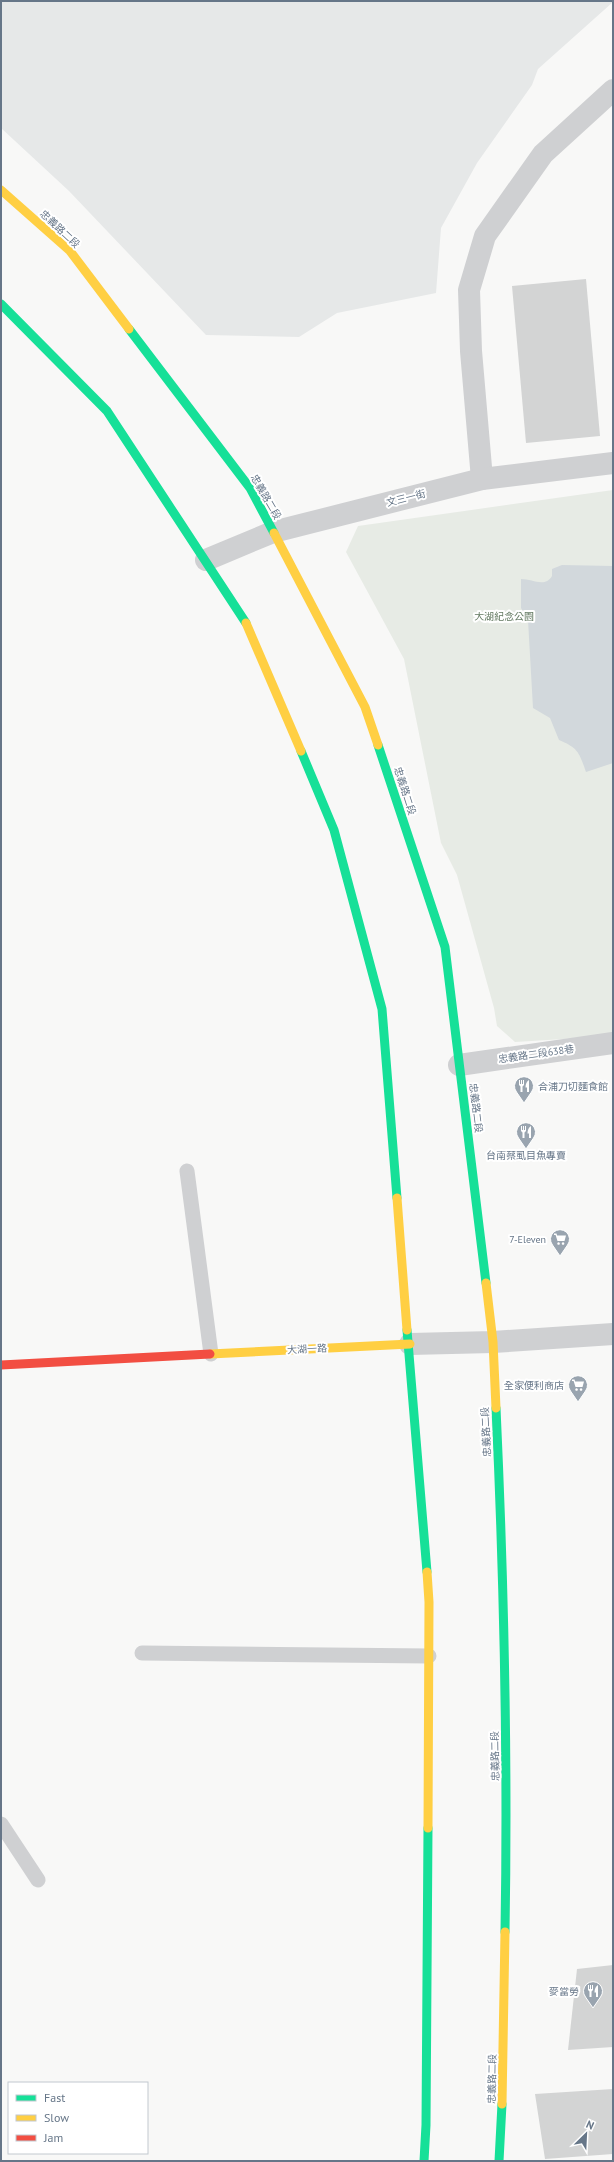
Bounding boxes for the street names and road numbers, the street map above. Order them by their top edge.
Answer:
street label: 忠義路二段 [37,207,83,251]
street label: 忠義路二段 [248,472,284,522]
street label: 文三一街 [385,487,427,509]
street label: 忠義路二段 [391,765,419,817]
street label: 忠義路二段638巷 [497,1042,575,1066]
street label: 忠義路二段 [467,1082,485,1134]
street label: 大湖一路 [287,1341,327,1357]
street label: 忠義路二段 [478,1407,494,1457]
street label: 忠義路二段 [488,1731,502,1781]
street label: 忠義路二段 [485,2054,499,2104]

